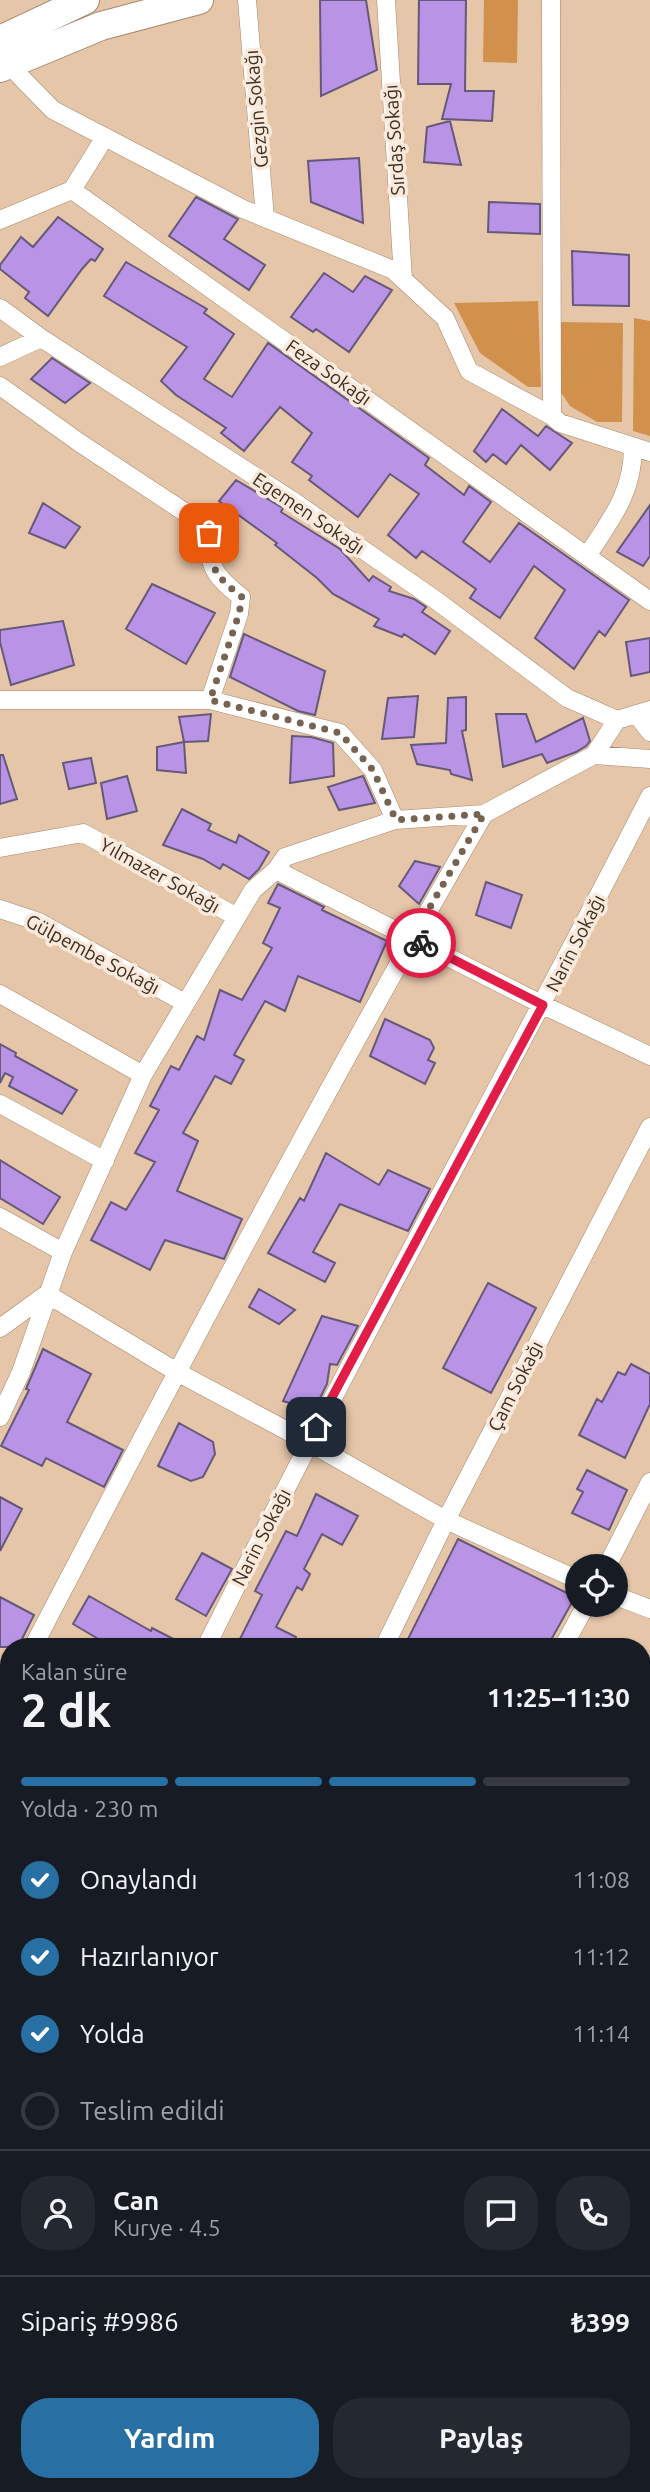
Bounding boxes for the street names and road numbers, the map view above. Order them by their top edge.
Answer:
street label: Gezgin Sokağı [240,49,272,169]
street label: Sırdaş Sokağı [379,84,409,196]
street label: Feza Sokağı [282,335,376,409]
street label: Egemen Sokağı [249,468,369,558]
street label: Yılmazer Sokağı [96,833,224,917]
street label: Narin Sokağı [541,891,609,995]
street label: Gülpembe Sokağı [22,909,164,999]
street label: Çam Sokağı [483,1337,547,1435]
street label: Narin Sokağı [227,1485,295,1589]

